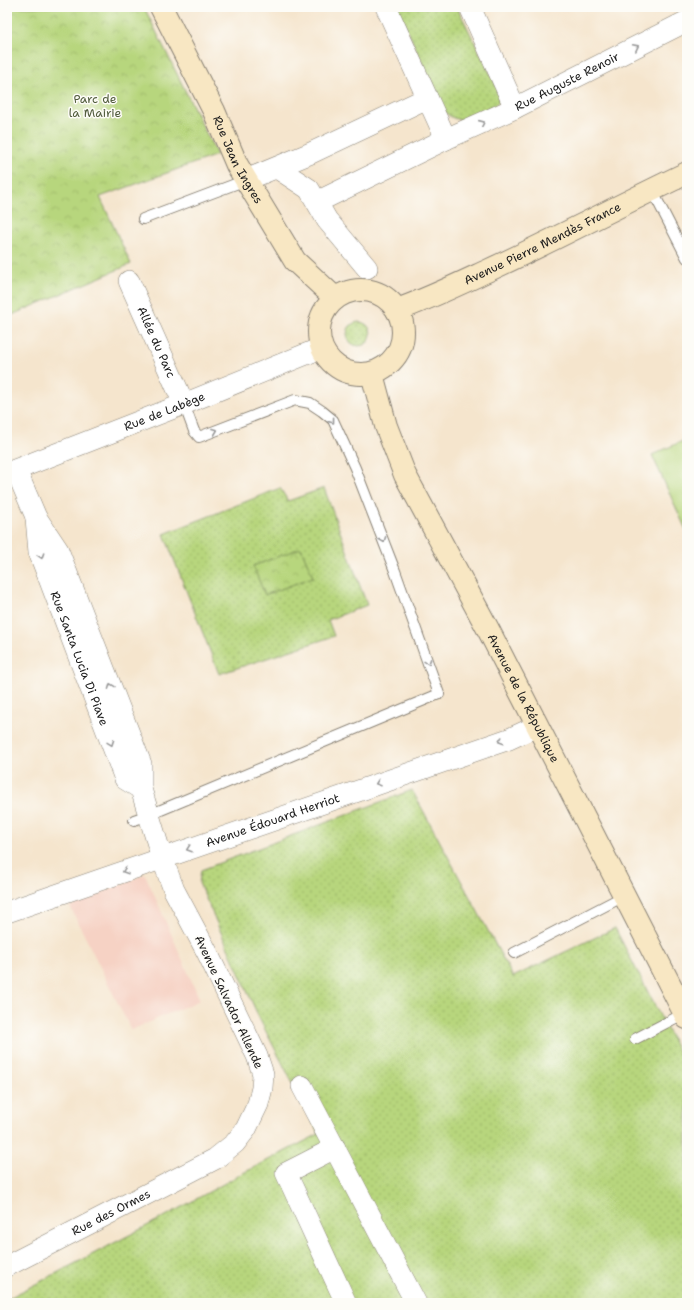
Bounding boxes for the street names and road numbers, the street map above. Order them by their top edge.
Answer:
street label: Rue Auguste Renoir [512,48,622,115]
street label: Rue Jean Ingres [209,113,267,207]
street label: Avenue Pierre Mendès France [461,199,624,289]
street label: Allée du Parc [133,304,179,380]
street label: Rue de Labège [122,388,208,435]
street label: Rue Santa Lucia Di Piave [47,589,112,728]
street label: Avenue de la République [484,631,563,766]
street label: Avenue Édouard Herriot [204,790,342,851]
street label: Avenue Salvador Allende [191,933,267,1072]
street label: Rue des Ormes [69,1186,153,1239]

